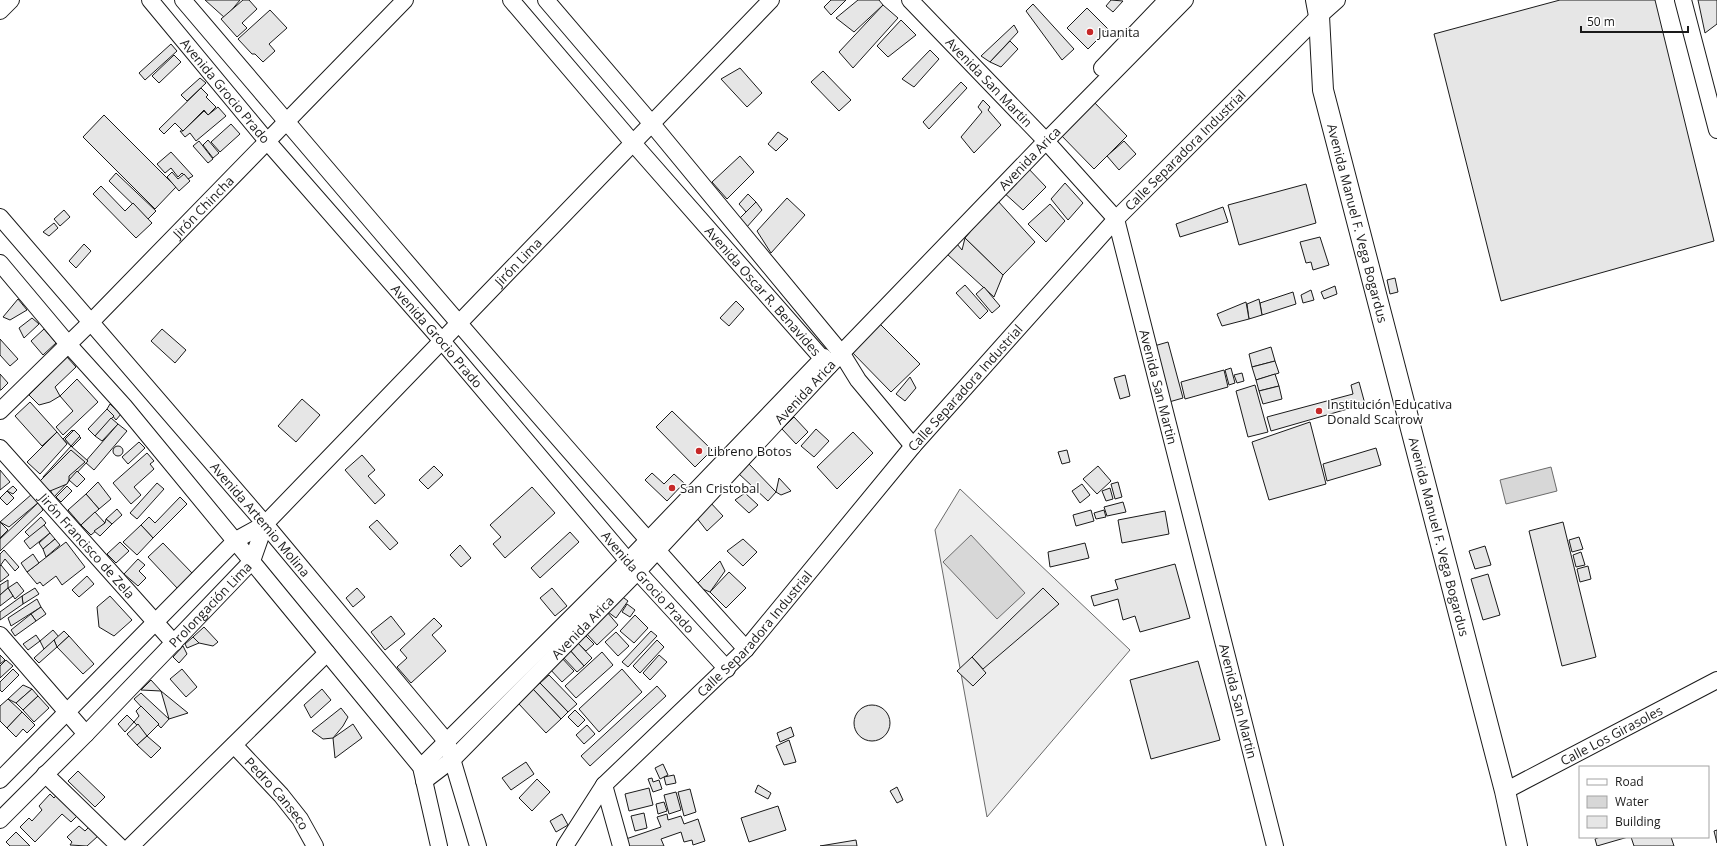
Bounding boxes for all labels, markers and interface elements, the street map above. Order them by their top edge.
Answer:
scale bar [1581,8,1688,34]
text: 50 m [1587,13,1615,30]
place label: Juanita [1096,23,1140,41]
marker: Juanita [1085,27,1095,37]
street label: Avenida San Martin [942,33,1037,131]
street label: Avenida Grocio Prado [176,34,274,147]
street label: Calle Separadora Industrial [1121,86,1249,214]
street label: Avenida Arica [994,122,1064,194]
street label: Avenida Manuel F. Vega Bogardus [1323,122,1392,325]
street label: Jirón Chincha [167,172,238,243]
street label: Avenida Oscar R. Benavides [701,222,825,360]
street label: Jirón Lima [489,234,546,291]
street label: Avenida Grocio Prado [387,280,487,392]
street label: Calle Separadora Industrial [904,321,1027,455]
street label: Avenida San Martin [1135,328,1182,446]
street label: Avenida Arica [770,356,839,428]
place label: Institución Educativa Donald Scarrow [1327,395,1452,428]
marker: Institución Educativa Donald Scarrow [1314,406,1324,416]
street label: Avenida Manuel F. Vega Bogardus [1405,435,1473,638]
place label: Libreno Botos [707,442,792,460]
marker: Libreno Botos [694,446,704,456]
street label: Avenida Artemio Molina [206,458,314,581]
place label: San Cristobal [680,479,760,497]
marker: San Cristobal [667,483,677,493]
street label: Jirón Francisco de Zela [34,488,139,602]
street label: Avenida Grocio Prado [597,527,699,637]
street label: Prolongación Lima [165,558,256,651]
street label: Calle Separadora Industrial [693,567,816,701]
street label: Avenida Arica [547,592,618,663]
street label: Avenida San Martin [1215,642,1261,760]
street label: Calle Los Girasoles [1557,701,1666,770]
street label: Pedro Canseco [241,753,313,833]
legend [1579,766,1709,838]
text: Road [1615,773,1644,790]
text: Water [1615,793,1649,810]
text: Building [1615,813,1661,830]

